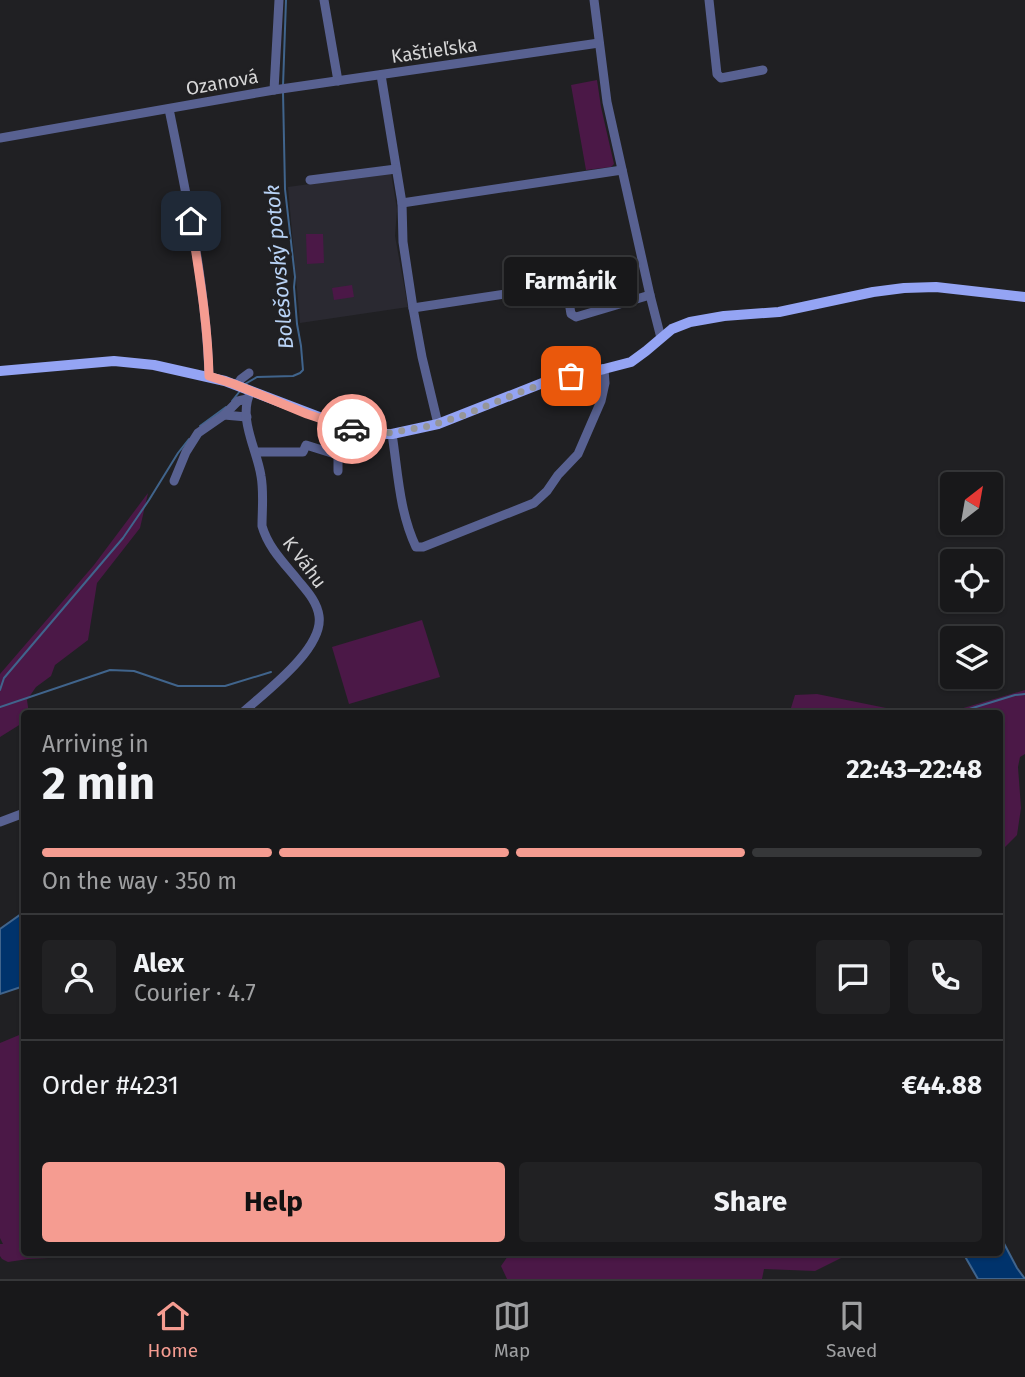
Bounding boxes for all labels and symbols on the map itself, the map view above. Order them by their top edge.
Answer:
street label: Kaštieľska [389,33,479,68]
street label: Ozanová [184,65,260,100]
water label: Bolešovský potok [259,184,299,350]
pin [161,191,221,251]
callout: Farmárik [504,257,638,306]
pin [541,346,601,406]
courier [317,394,387,464]
north arrow [940,472,1003,536]
street label: K Váhu [278,532,331,593]

